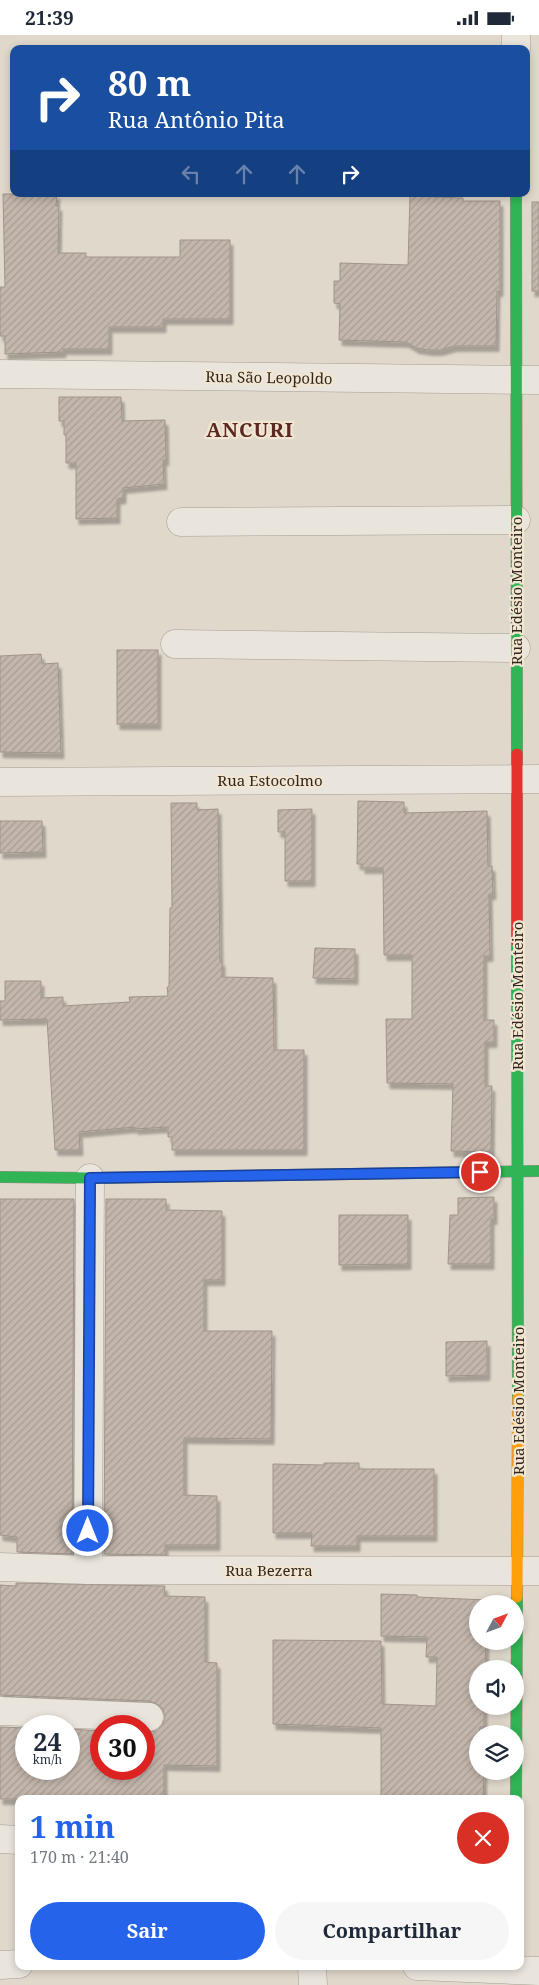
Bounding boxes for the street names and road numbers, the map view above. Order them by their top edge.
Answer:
street label: Rua São Leopoldo [205,366,333,388]
street label: Rua Edésio Monteiro [506,517,526,665]
street label: Rua Estocolmo [217,770,323,790]
street label: Rua Edésio Monteiro [507,922,527,1070]
street label: Rua Edésio Monteiro [508,1327,528,1475]
street label: Rua Bezerra [225,1560,313,1580]

